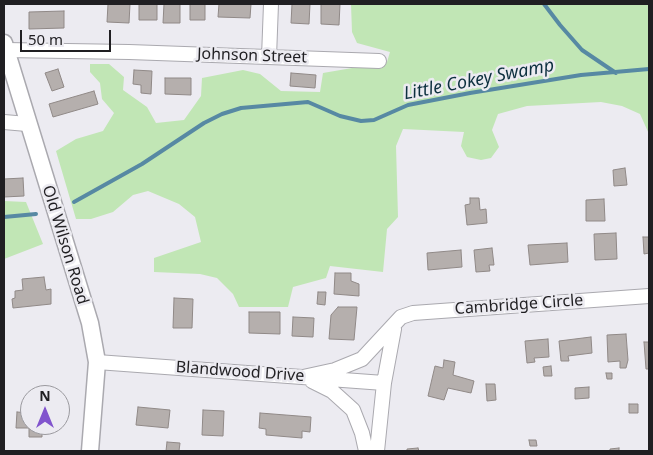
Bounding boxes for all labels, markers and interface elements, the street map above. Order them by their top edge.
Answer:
scale bar [22,20,114,52]
text: 50 m [28,29,63,49]
street label: Johnson Street [197,44,307,68]
water label: Little Cokey Swamp [402,55,556,105]
street label: Old Wilson Road [38,183,92,307]
street label: Cambridge Circle [454,291,584,319]
street label: Blandwood Drive [175,358,305,386]
north arrow [20,385,70,435]
text: N [39,386,51,405]

